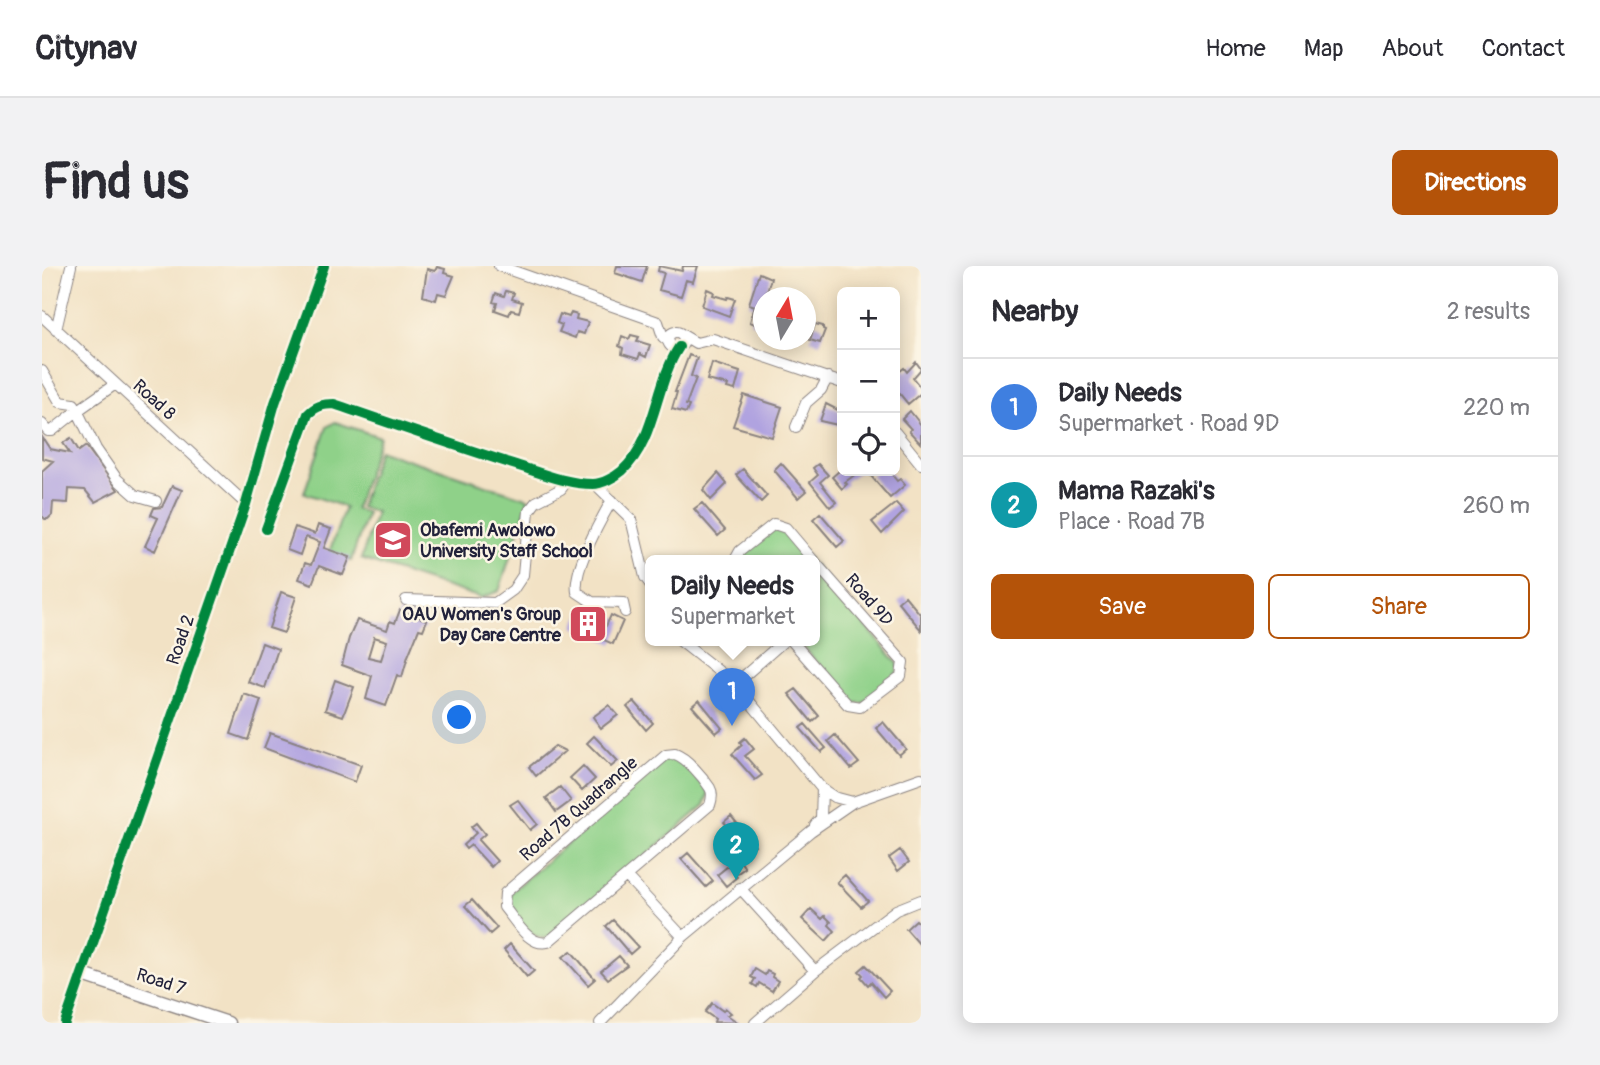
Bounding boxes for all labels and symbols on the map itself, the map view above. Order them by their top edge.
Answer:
north arrow [753,287,816,350]
street label: Road 8 [128,375,180,425]
school or university icon: Obafemi Awolowo University Staff School [372,519,414,561]
place label: Obafemi Awolowo University Staff School [420,519,593,563]
street label: Road 9D [840,569,898,631]
place label: OAU Women's Group Day Care Centre [402,603,562,647]
building icon: OAU Women's Group Day Care Centre [567,603,609,645]
street label: Road 2 [162,612,200,668]
pin: 1 [709,668,755,726]
your location [442,700,476,734]
street label: Road 7B Quadrangle [515,751,643,866]
pin: 2 [713,822,759,880]
street label: Road 7 [133,963,189,1001]

